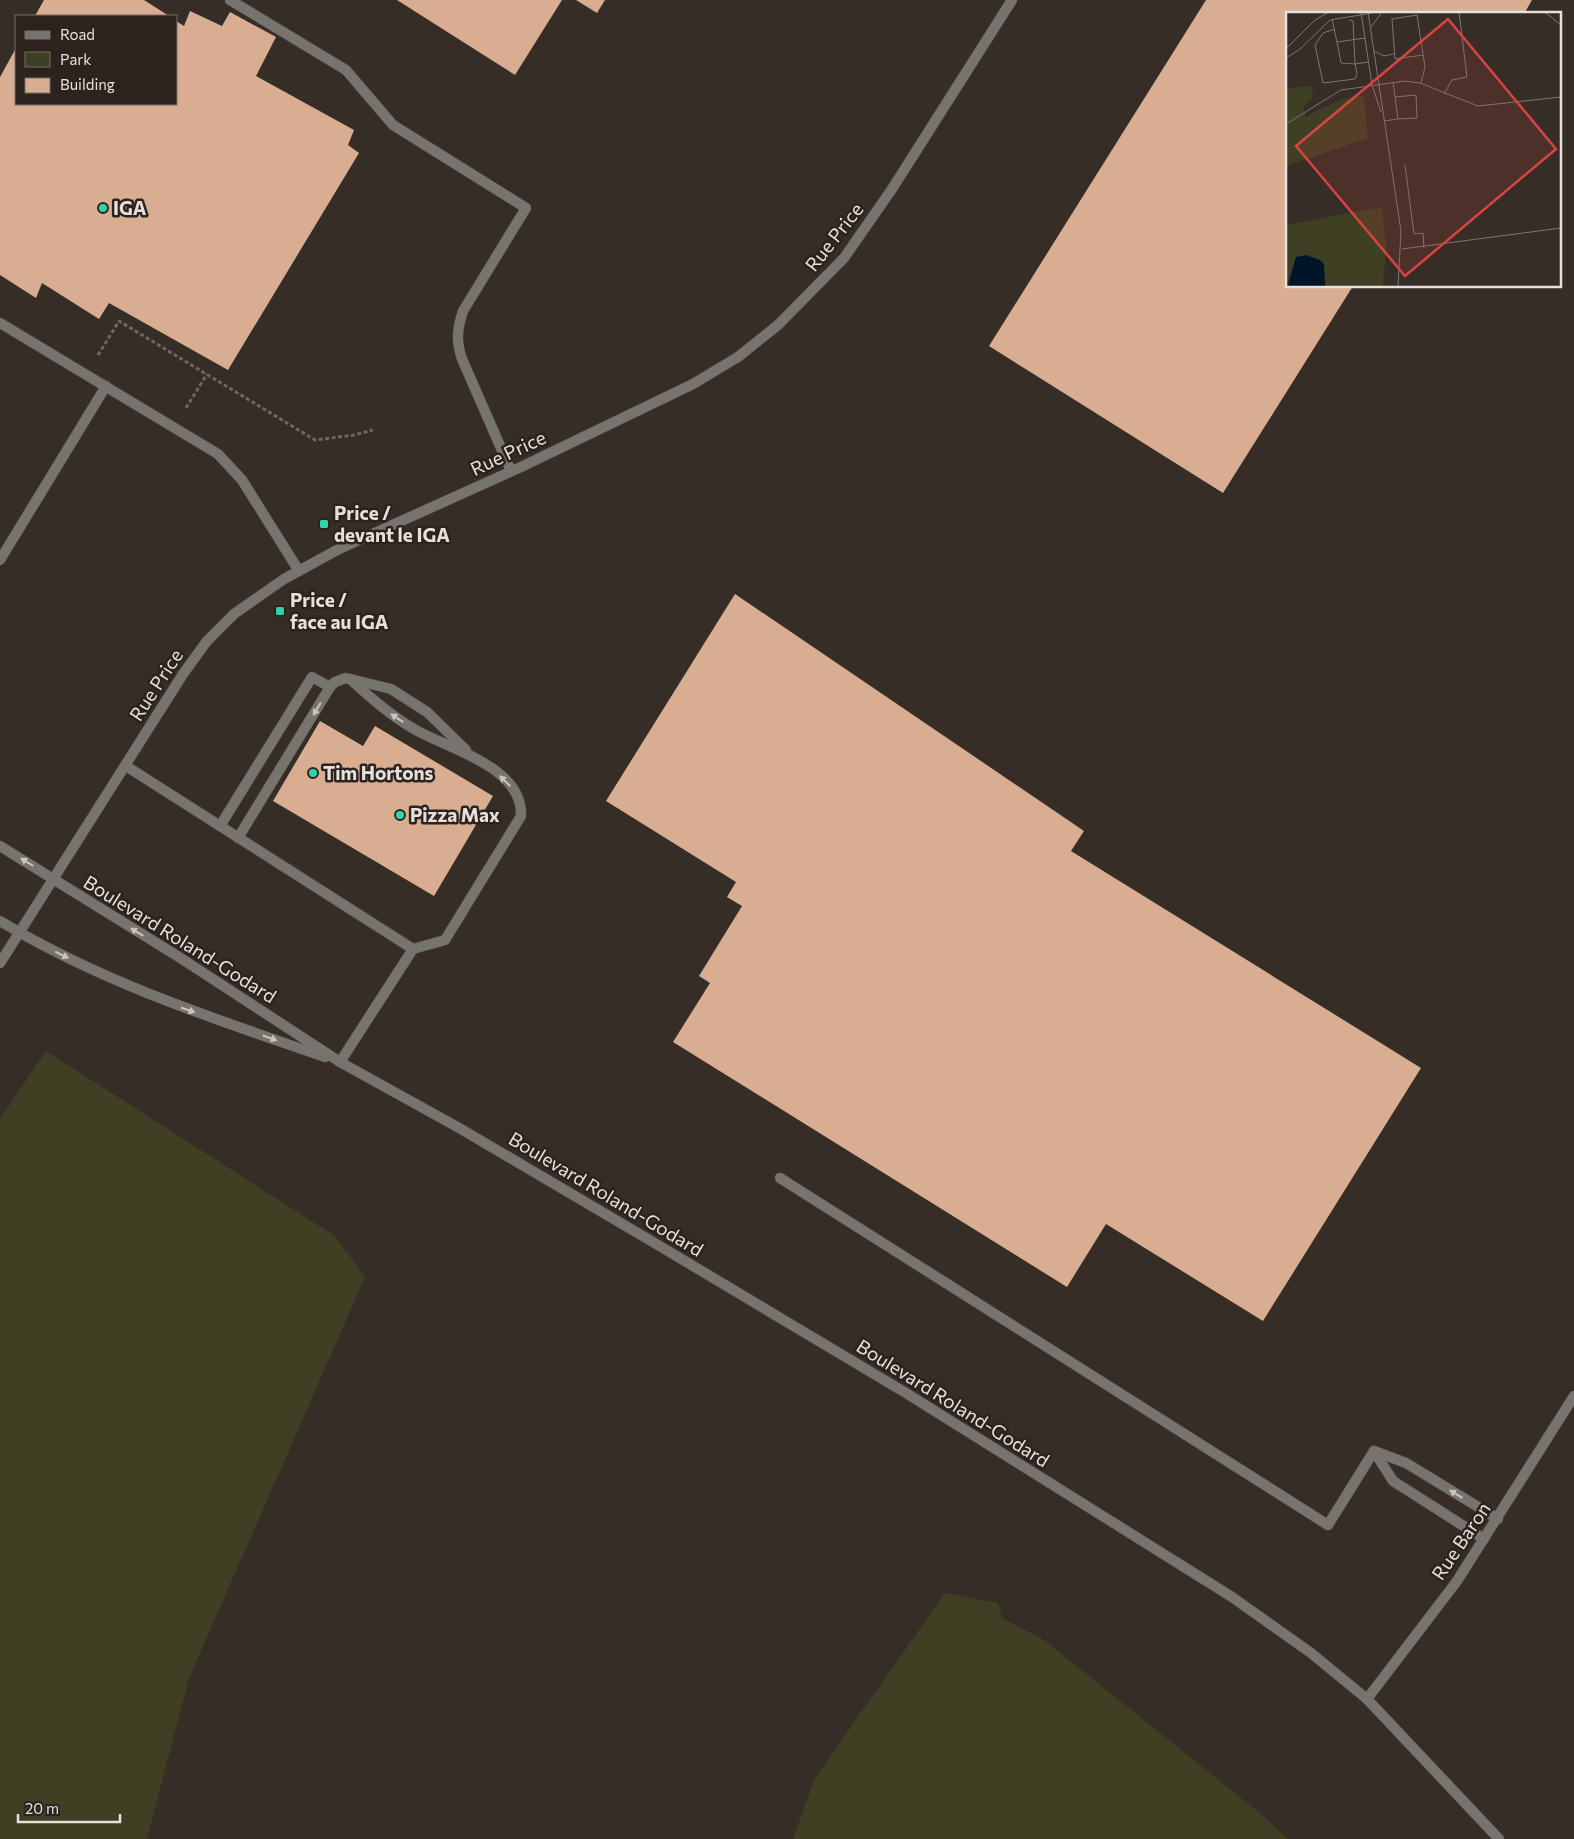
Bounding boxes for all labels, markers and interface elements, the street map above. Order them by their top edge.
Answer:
inset map [1286,12,1562,288]
legend [15,15,178,105]
text: Road [60,25,95,43]
text: Park [60,50,91,68]
text: Building [60,75,115,93]
place label: IGA [113,196,147,219]
street label: Rue Price [800,198,868,276]
marker: IGA [97,202,109,214]
street label: Rue Price [466,425,549,480]
place label: Price / devant le IGA [334,501,450,546]
marker: Price / devant le IGA [318,518,330,530]
place label: Price / face au IGA [290,588,389,633]
marker: Price / face au IGA [274,605,286,617]
street label: Rue Price [124,645,187,725]
one-way arrow [313,702,322,715]
one-way arrow [391,713,404,723]
place label: Tim Hortons [323,761,434,784]
marker: Tim Hortons [307,767,319,779]
one-way arrow [499,775,511,787]
place label: Pizza Max [410,803,500,826]
marker: Pizza Max [394,809,406,821]
one-way arrow [21,858,34,867]
street label: Boulevard Roland-Godard [80,870,281,1007]
one-way arrow [131,927,144,937]
one-way arrow [55,951,69,959]
one-way arrow [180,1007,195,1014]
one-way arrow [263,1034,278,1042]
street label: Boulevard Roland-Godard [505,1126,708,1261]
street label: Boulevard Roland-Godard [853,1334,1054,1471]
one-way arrow [1450,1489,1463,1498]
street label: Rue Baron [1426,1498,1495,1584]
scale bar [18,1792,120,1824]
text: 20 m [25,1799,59,1817]

